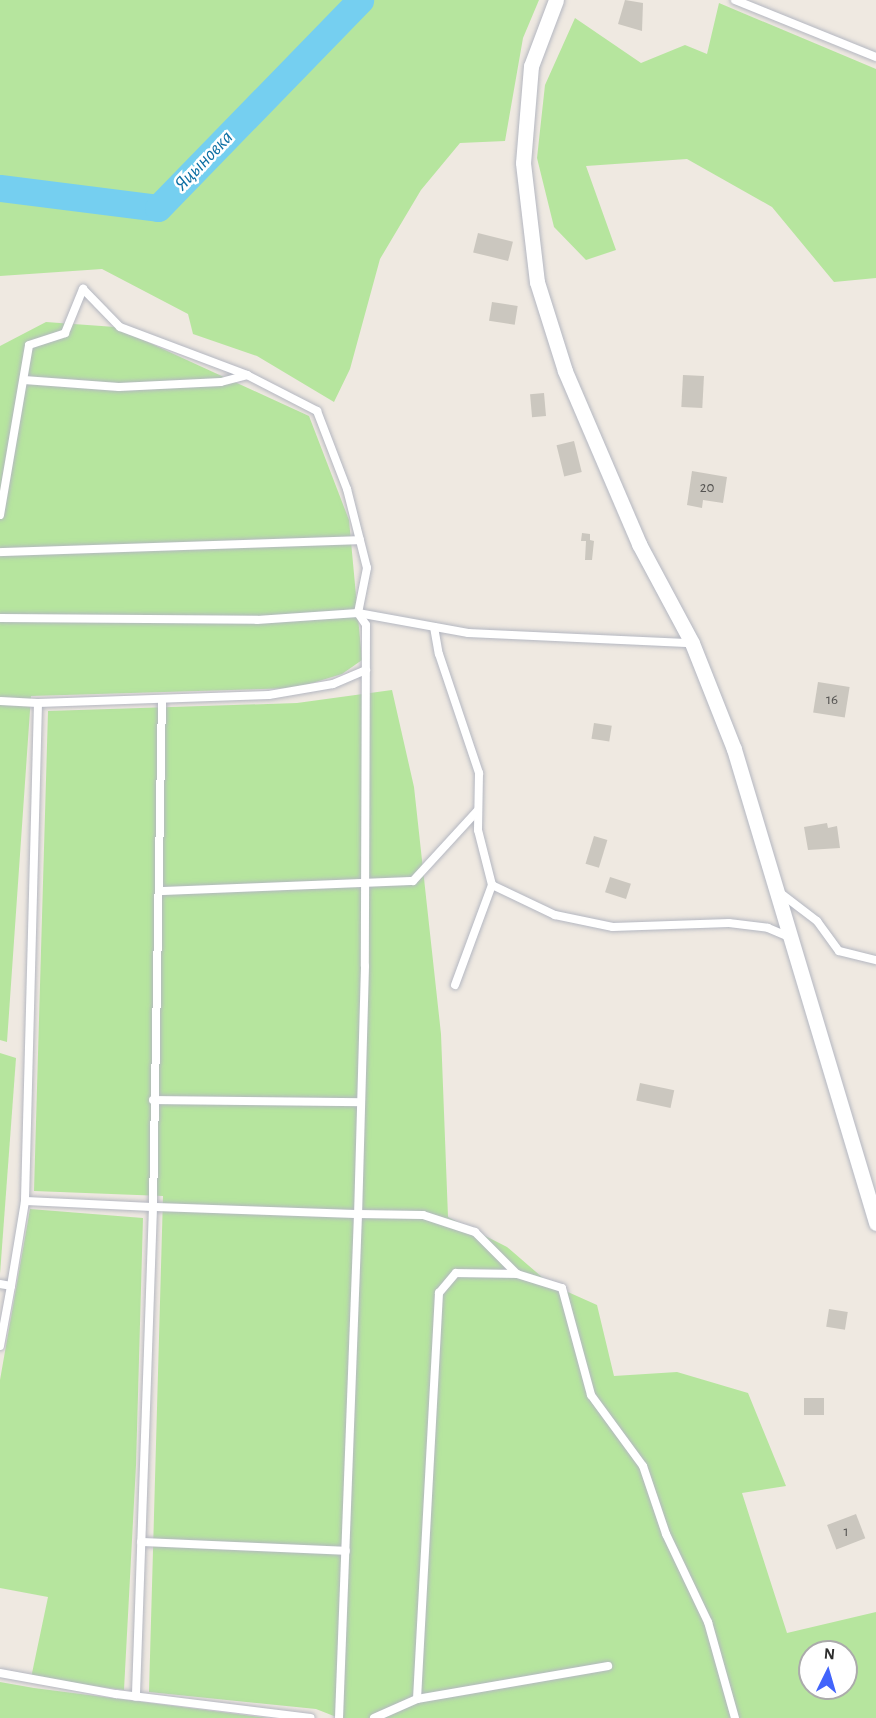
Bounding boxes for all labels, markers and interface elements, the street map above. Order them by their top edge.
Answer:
water label: Яцыновка [170,126,238,196]
house number: 20 [700,479,714,497]
house number: 16 [826,691,838,709]
house number: 1 [843,1523,849,1541]
north arrow [798,1640,858,1700]
text: N [823,1646,836,1663]

